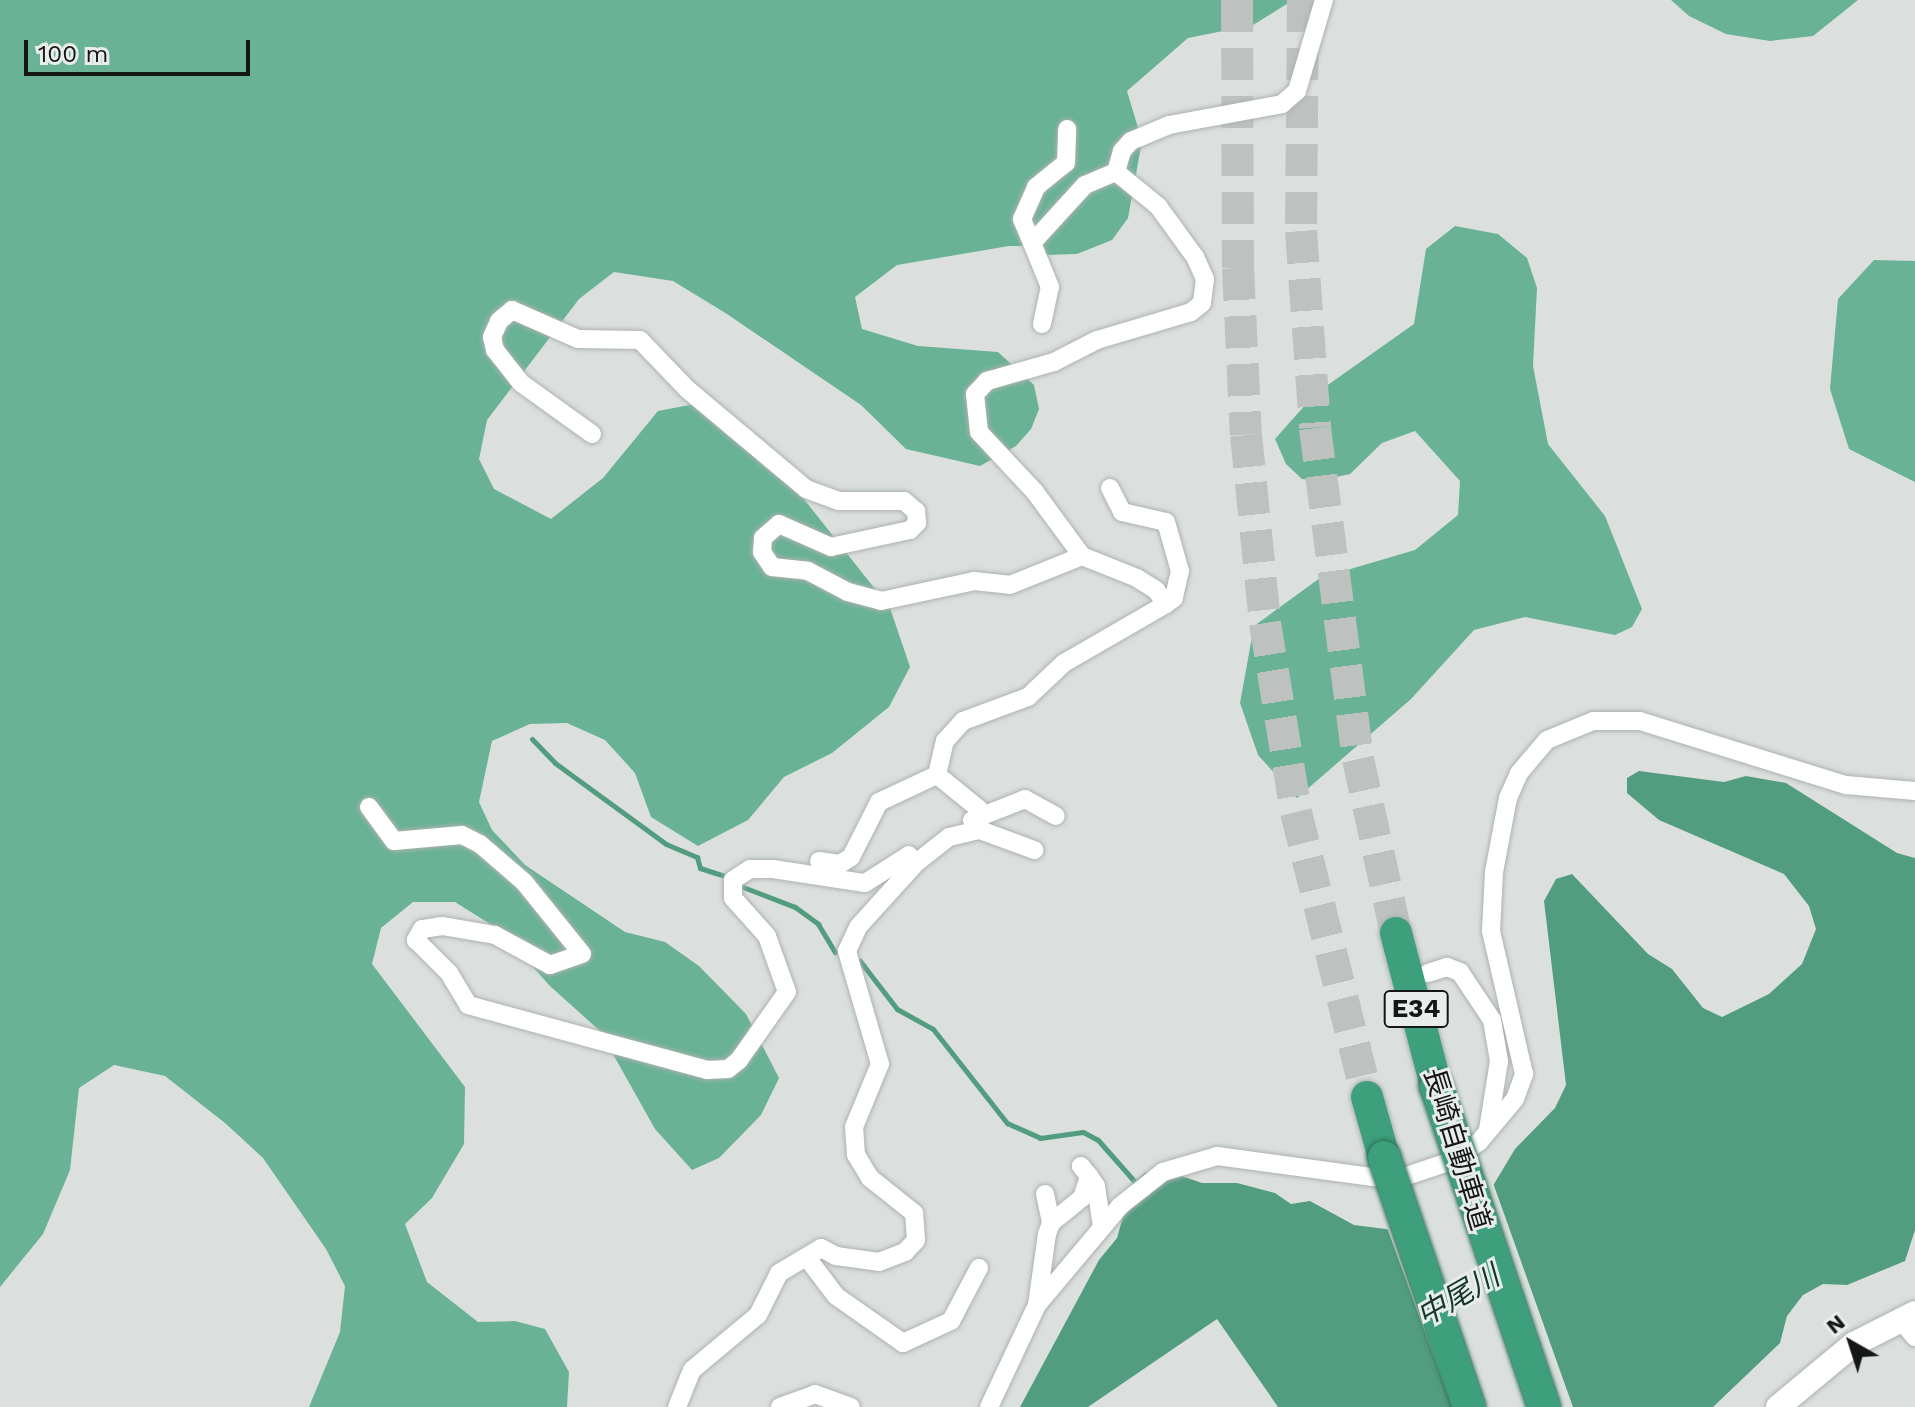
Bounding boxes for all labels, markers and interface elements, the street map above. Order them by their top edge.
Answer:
scale bar [28,24,254,74]
text: 100 m [38,40,108,68]
road number: E34 [1382,987,1450,1031]
street label: 長崎自動車道 [1416,1064,1498,1234]
water label: 中尾川 [1410,1258,1506,1334]
north arrow [1811,1303,1891,1383]
text: N [1821,1309,1850,1339]

